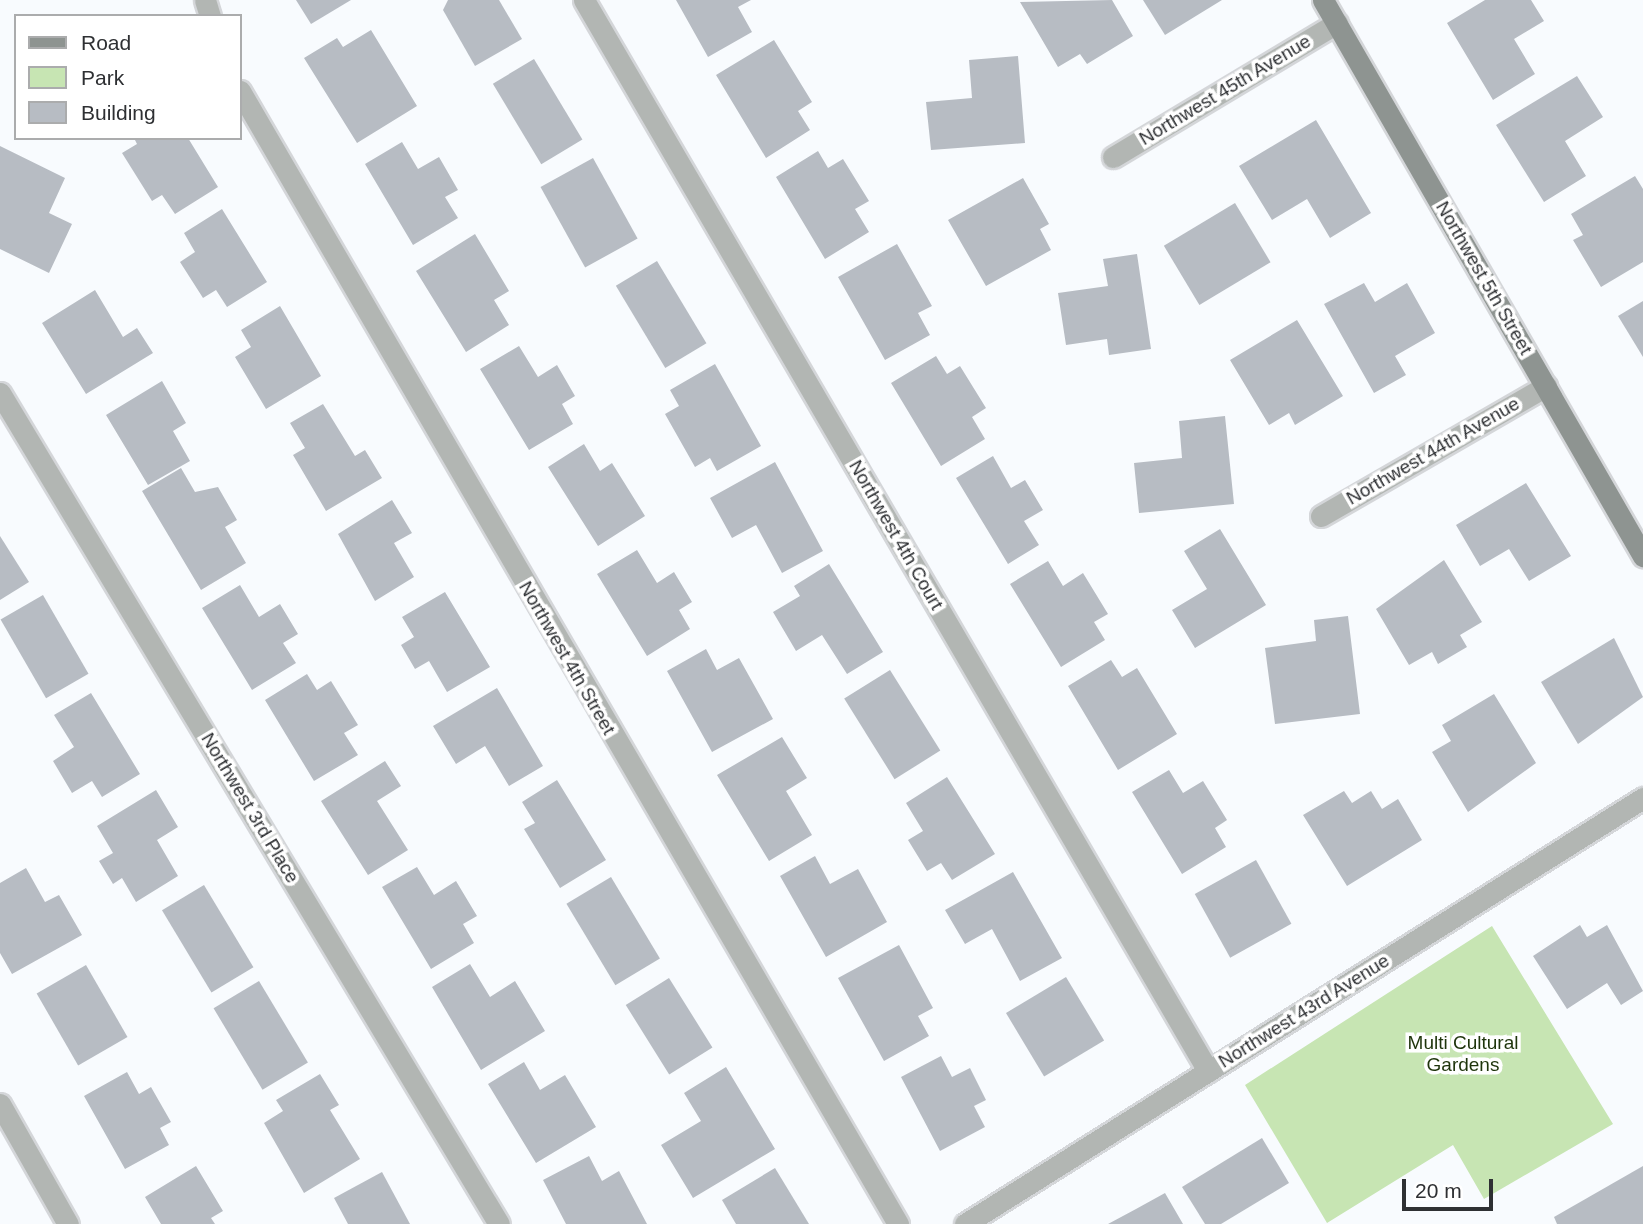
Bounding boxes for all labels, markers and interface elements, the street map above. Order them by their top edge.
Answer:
legend [14,14,242,140]
street label: Northwest 45th Avenue [1135,29,1315,151]
text: Road [81,31,131,54]
text: Park [81,66,124,89]
text: Building [81,101,156,124]
street label: Northwest 5th Street [1431,197,1537,359]
street label: Northwest 44th Avenue [1342,392,1524,510]
street label: Northwest 4th Court [844,456,948,614]
street label: Northwest 4th Street [514,577,620,739]
street label: Northwest 3rd Place [196,729,304,887]
street label: Northwest 43rd Avenue [1214,949,1394,1073]
park label: Multi Cultural Gardens [1408,1032,1518,1076]
scale bar [1405,1164,1496,1208]
text: 20 m [1415,1179,1462,1202]

